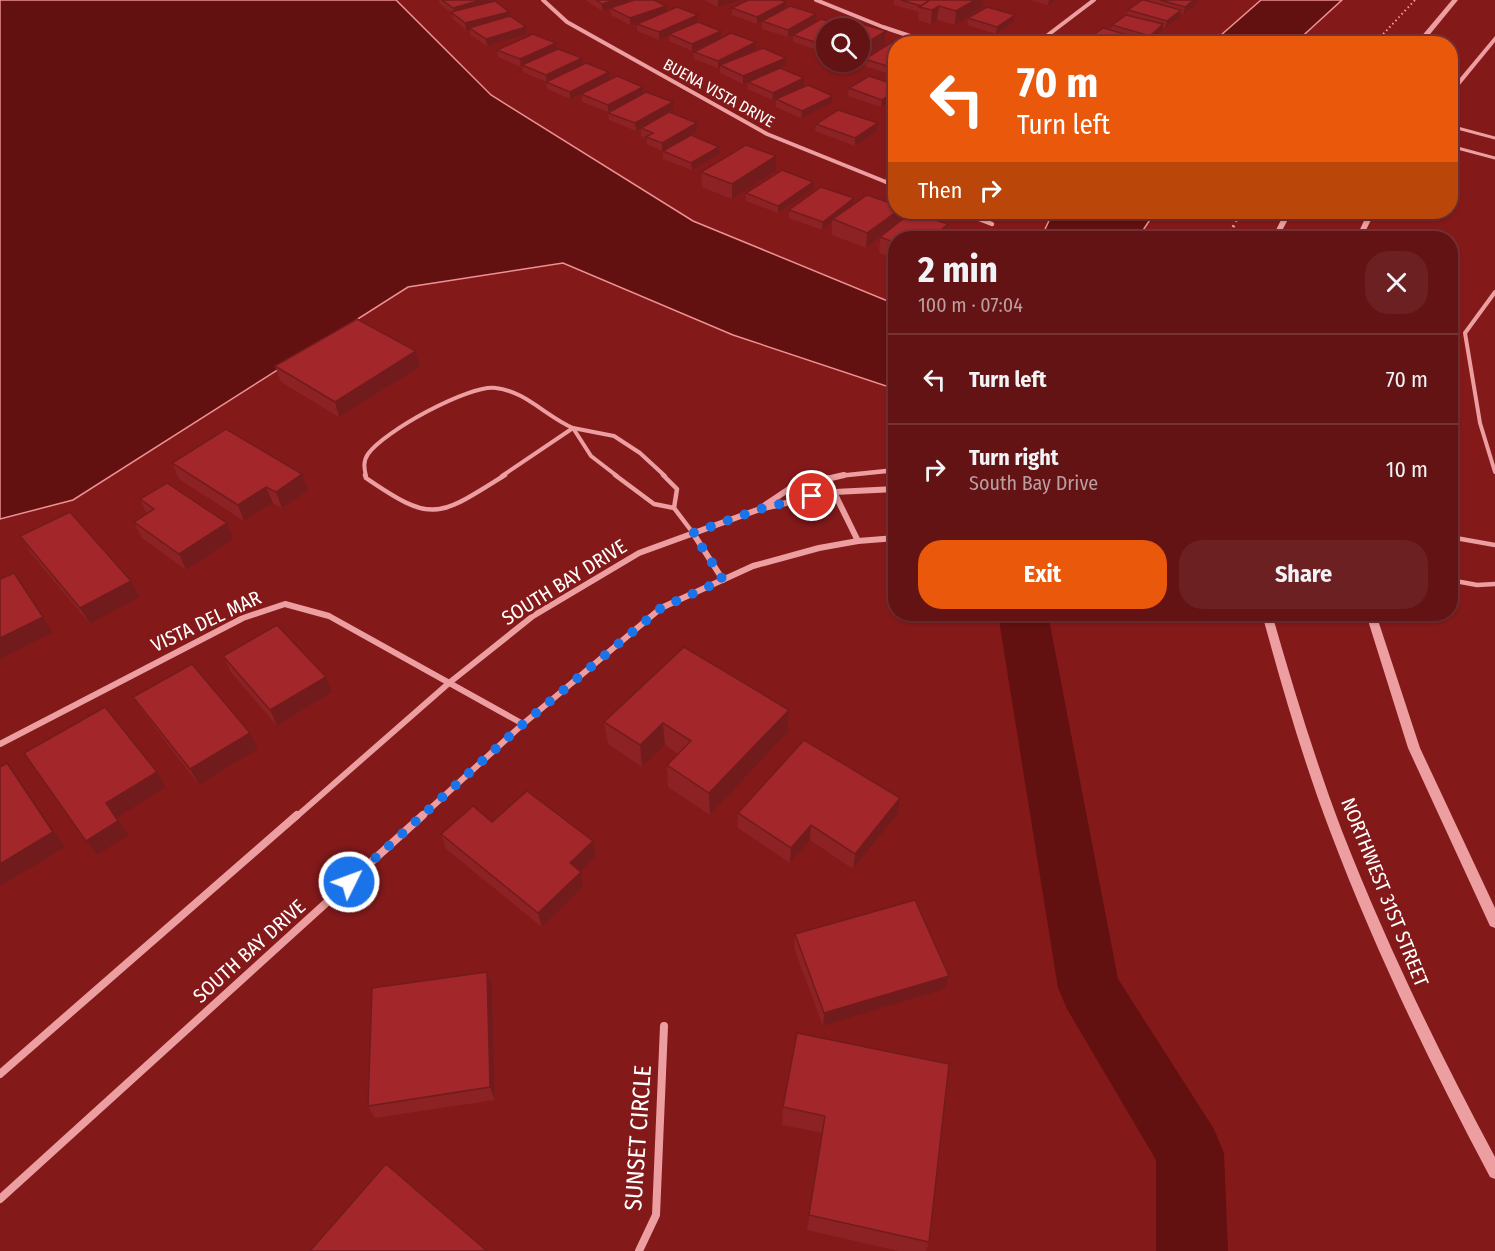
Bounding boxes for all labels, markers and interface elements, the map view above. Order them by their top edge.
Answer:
map controls [816,18,870,72]
button: search [816,18,870,72]
street label: BUENA VISTA DRIVE [660,55,778,131]
text: 70 m [1017,58,1098,108]
icon: left [918,60,996,138]
text: Turn left [1017,109,1110,141]
icon: right [974,174,1007,207]
text: Then [918,177,962,204]
text: 2 min [918,248,998,292]
button: close [1365,251,1428,314]
text: 100 m · 07:04 [918,293,1023,317]
icon: left [918,363,951,396]
text: Turn left [969,366,1047,393]
text: 70 m [1386,366,1428,393]
text: Turn right [969,444,1058,471]
icon: right [918,453,951,486]
text: 10 m [1386,456,1428,483]
pin [786,470,837,521]
text: South Bay Drive [969,471,1098,495]
icon: arrive [795,479,828,512]
street label: SOUTH BAY DRIVE [497,534,631,630]
button: Exit [918,540,1167,609]
button: Share [1179,540,1428,609]
street label: VISTA DEL MAR [147,585,265,657]
street label: NORTHWEST 31ST STREET [1336,794,1434,991]
position arrow [317,850,381,914]
street label: SOUTH BAY DRIVE [188,894,310,1008]
street label: SUNSET CIRCLE [619,1064,657,1212]

